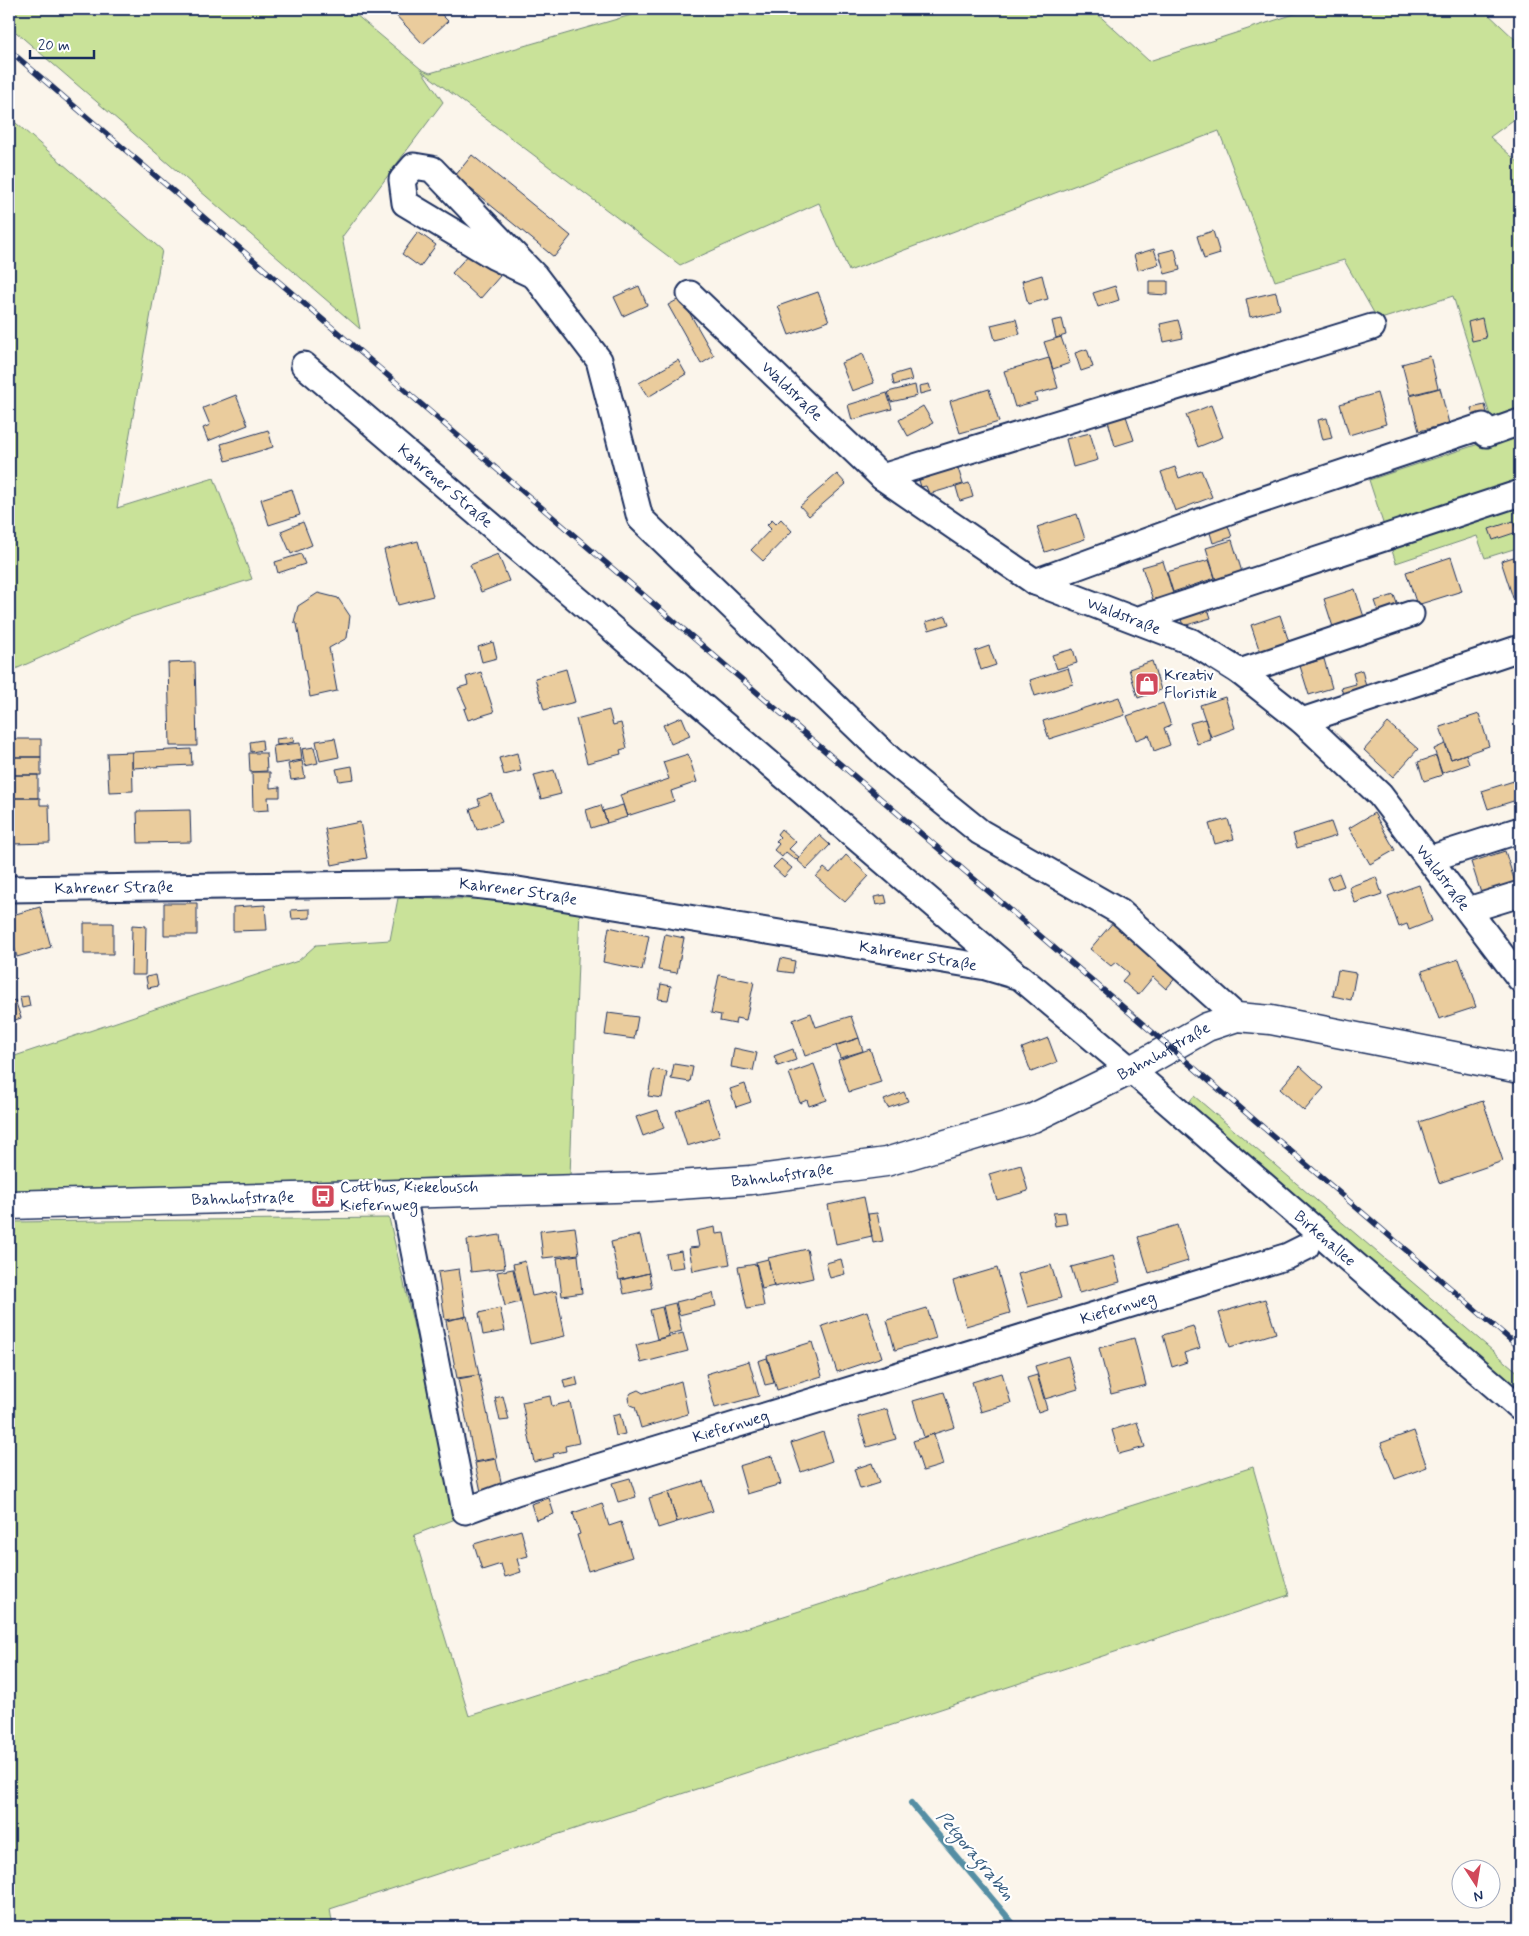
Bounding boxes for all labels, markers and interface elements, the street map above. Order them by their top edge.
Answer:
scale bar [30,28,94,60]
text: 20 m [38,36,70,56]
street label: Waldstraße [757,357,828,426]
street label: Kahrener Straße [393,439,497,533]
street label: Waldstraße [1084,592,1164,640]
place label: Kreativ Floristik [1164,665,1217,704]
shop icon: Kreativ Floristik [1134,671,1160,697]
street label: Waldstraße [1411,840,1475,915]
street label: Kahrener Straße [458,873,579,910]
street label: Kahrener Straße [54,876,174,899]
street label: Kahrener Straße [858,936,979,976]
street label: Bahnhofstraße [1114,1017,1214,1085]
street label: Bahnhofstraße [730,1159,835,1192]
place label: Cottbus, Kiekebusch Kiefernweg [340,1177,479,1217]
bus stop icon: Cottbus, Kiekebusch Kiefernweg [310,1183,336,1209]
street label: Bahnhofstraße [191,1186,295,1210]
street label: Birkenallee [1290,1206,1360,1271]
street label: Kiefernweg [1078,1286,1159,1329]
street label: Kiefernweg [690,1405,771,1448]
water label: Petgoragraben [929,1806,1020,1907]
north arrow [1452,1858,1502,1908]
text: N [1472,1886,1485,1906]

